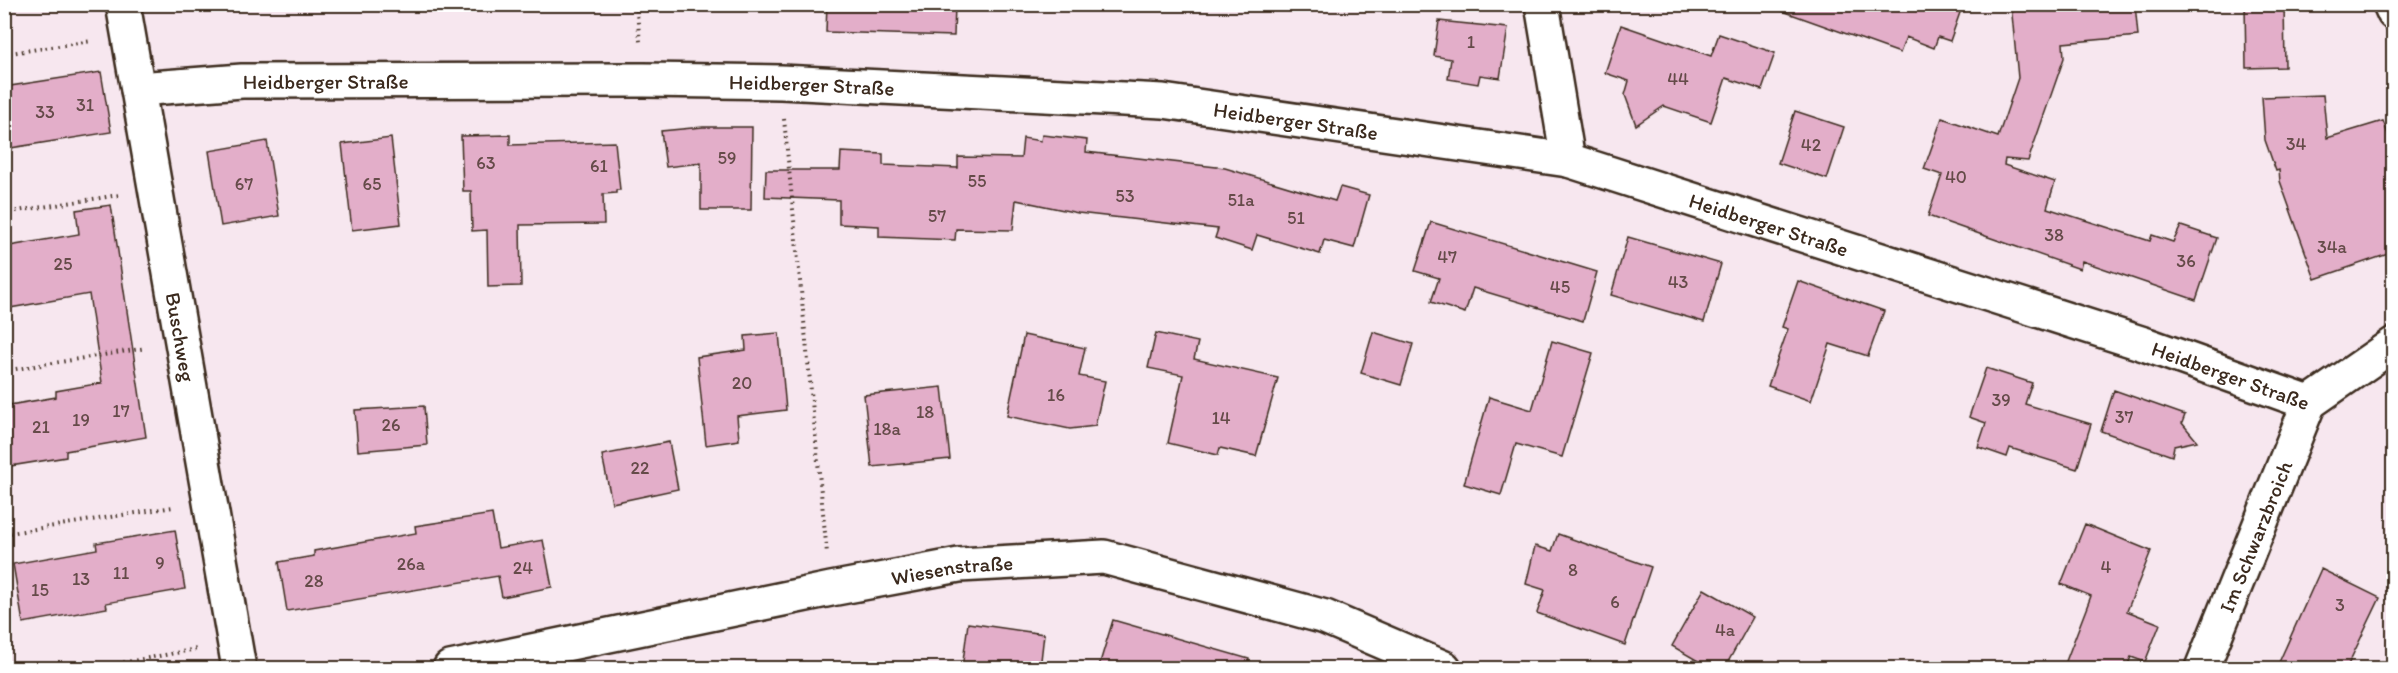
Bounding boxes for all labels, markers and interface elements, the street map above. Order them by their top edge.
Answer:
house number: 1 [1467,31,1475,53]
street label: Heidberger Straße [243,68,409,93]
house number: 44 [1667,68,1689,90]
street label: Heidberger Straße [729,69,895,100]
house number: 31 [76,94,94,116]
street label: Heidberger Straße [1212,96,1380,145]
house number: 33 [35,101,55,123]
house number: 34 [2286,133,2306,155]
house number: 42 [1801,134,1822,156]
house number: 59 [718,147,736,169]
house number: 63 [476,152,496,174]
house number: 61 [590,155,608,177]
house number: 40 [1945,166,1967,188]
house number: 55 [968,170,986,192]
house number: 67 [235,173,253,195]
house number: 65 [363,173,381,195]
house number: 53 [1115,185,1135,207]
street label: Heidberger Straße [1686,187,1852,261]
house number: 51a [1227,189,1255,211]
house number: 57 [928,205,946,227]
house number: 51 [1287,207,1305,229]
house number: 38 [2044,224,2064,246]
house number: 34a [2317,236,2348,258]
house number: 47 [1437,246,1457,268]
house number: 36 [2176,250,2196,272]
house number: 25 [54,253,72,275]
house number: 43 [1668,271,1688,293]
house number: 45 [1550,276,1570,298]
street label: Buschweg [161,290,201,384]
street label: Heidberger Straße [2149,335,2313,415]
house number: 20 [732,372,752,394]
house number: 16 [1047,384,1065,406]
house number: 39 [1991,389,2011,411]
house number: 17 [112,400,130,422]
house number: 18 [916,401,934,423]
house number: 37 [2115,406,2133,428]
house number: 14 [1211,407,1231,429]
house number: 19 [72,409,90,431]
house number: 26 [382,414,401,436]
house number: 21 [32,416,50,438]
house number: 18a [873,418,901,440]
street label: Im Schwarzbroich [2213,456,2297,616]
house number: 22 [631,457,650,479]
street label: Wiesenstraße [889,550,1014,590]
house number: 9 [155,552,165,574]
house number: 26a [397,553,426,575]
house number: 4 [2101,556,2112,578]
house number: 24 [513,557,533,579]
house number: 8 [1568,559,1578,581]
house number: 11 [113,562,129,584]
house number: 13 [72,568,90,590]
house number: 28 [304,570,324,592]
house number: 15 [31,579,49,601]
house number: 6 [1610,591,1620,613]
house number: 3 [2335,594,2345,616]
house number: 4a [1715,619,1736,641]

